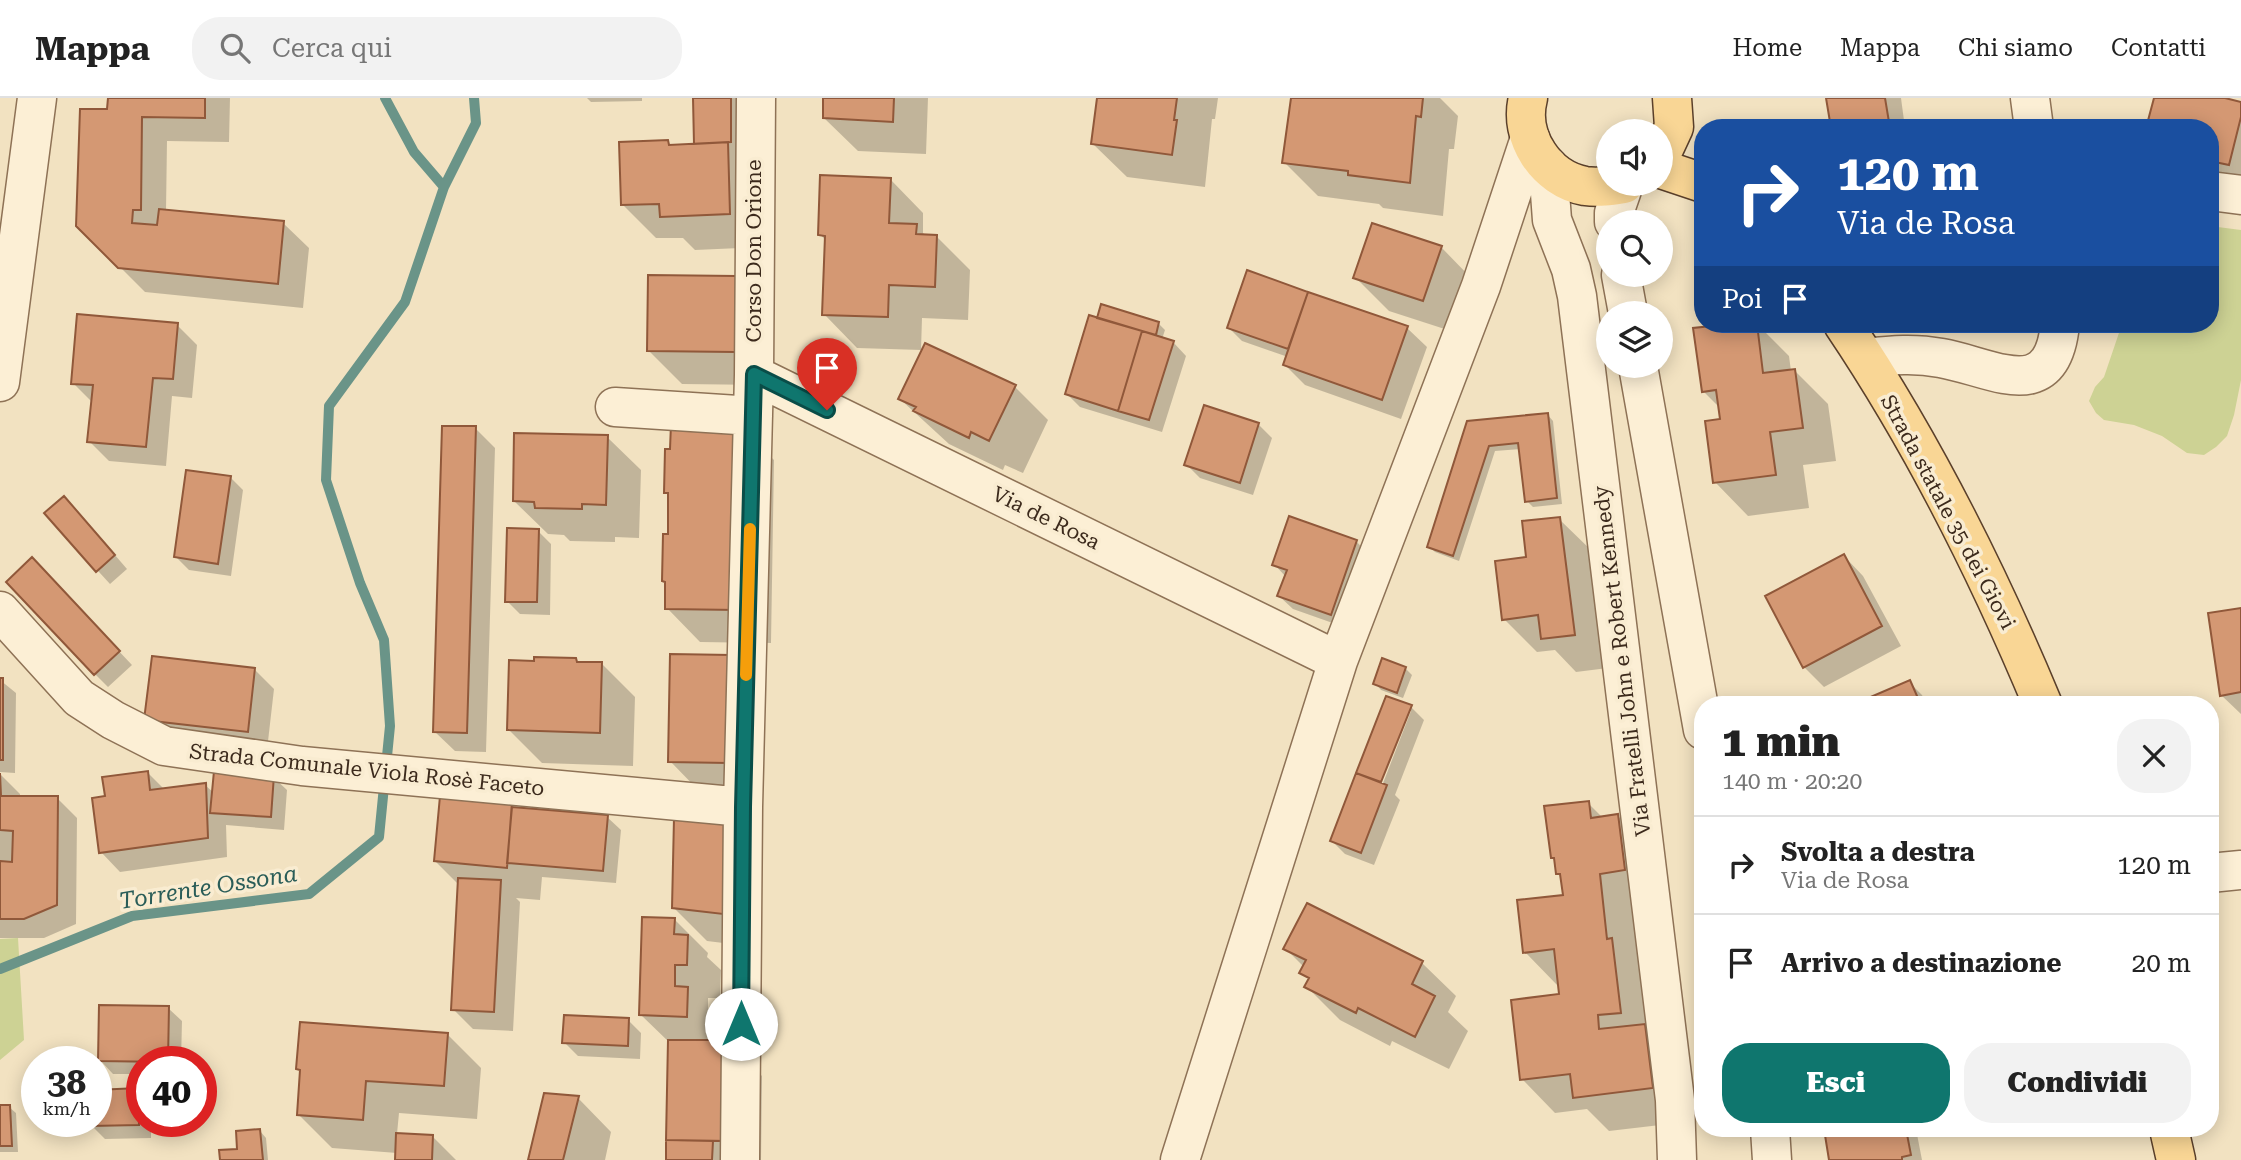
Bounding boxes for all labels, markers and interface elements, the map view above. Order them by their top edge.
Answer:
search box [192,17,682,80]
text: Mappa [35,29,150,68]
icon: search [216,29,254,67]
text: Cerca qui [272,33,392,63]
text: Home [1733,34,1802,62]
text: Mappa [1840,34,1920,62]
text: Chi siamo [1958,34,2073,62]
text: Contatti [2111,34,2206,62]
map controls [1596,119,1673,378]
button: sound [1596,119,1673,196]
text: 120 m [1837,145,1979,202]
icon: right [1722,147,1813,238]
street label: Corso Don Orione [742,160,766,342]
text: Via de Rosa [1837,204,2015,242]
button: search [1596,210,1673,287]
icon: arrive [1776,280,1814,318]
text: Poi [1722,284,1762,314]
button: layers [1596,301,1673,378]
pin [797,338,857,410]
icon: arrive [808,349,846,387]
street label: Strada statale 35 dei Giovi [1876,391,2020,634]
street label: Via de Rosa [988,482,1104,555]
street label: Via Fratelli John e Robert Kennedy [1589,484,1655,838]
text: 1 min [1722,717,1840,766]
button: close [2117,719,2191,793]
street label: Strada Comunale Viola Rosè Faceto [188,739,546,801]
text: 140 m · 20:20 [1722,768,1862,795]
text: Svolta a destra [1781,837,1975,867]
icon: right [1722,846,1760,884]
text: 120 m [2117,850,2191,880]
water label: Torrente Ossona [117,860,299,915]
text: Via de Rosa [1781,867,1909,894]
icon: arrive [1722,944,1760,982]
text: Arrivo a destinazione [1781,948,2062,978]
text: 20 m [2132,948,2191,978]
position arrow [704,987,778,1061]
button: Esci [1722,1043,1950,1123]
button: Condividi [1964,1043,2191,1123]
speed limit sign: 40 [126,1046,217,1137]
text: 38 [47,1062,86,1103]
text: km/h [42,1098,91,1119]

